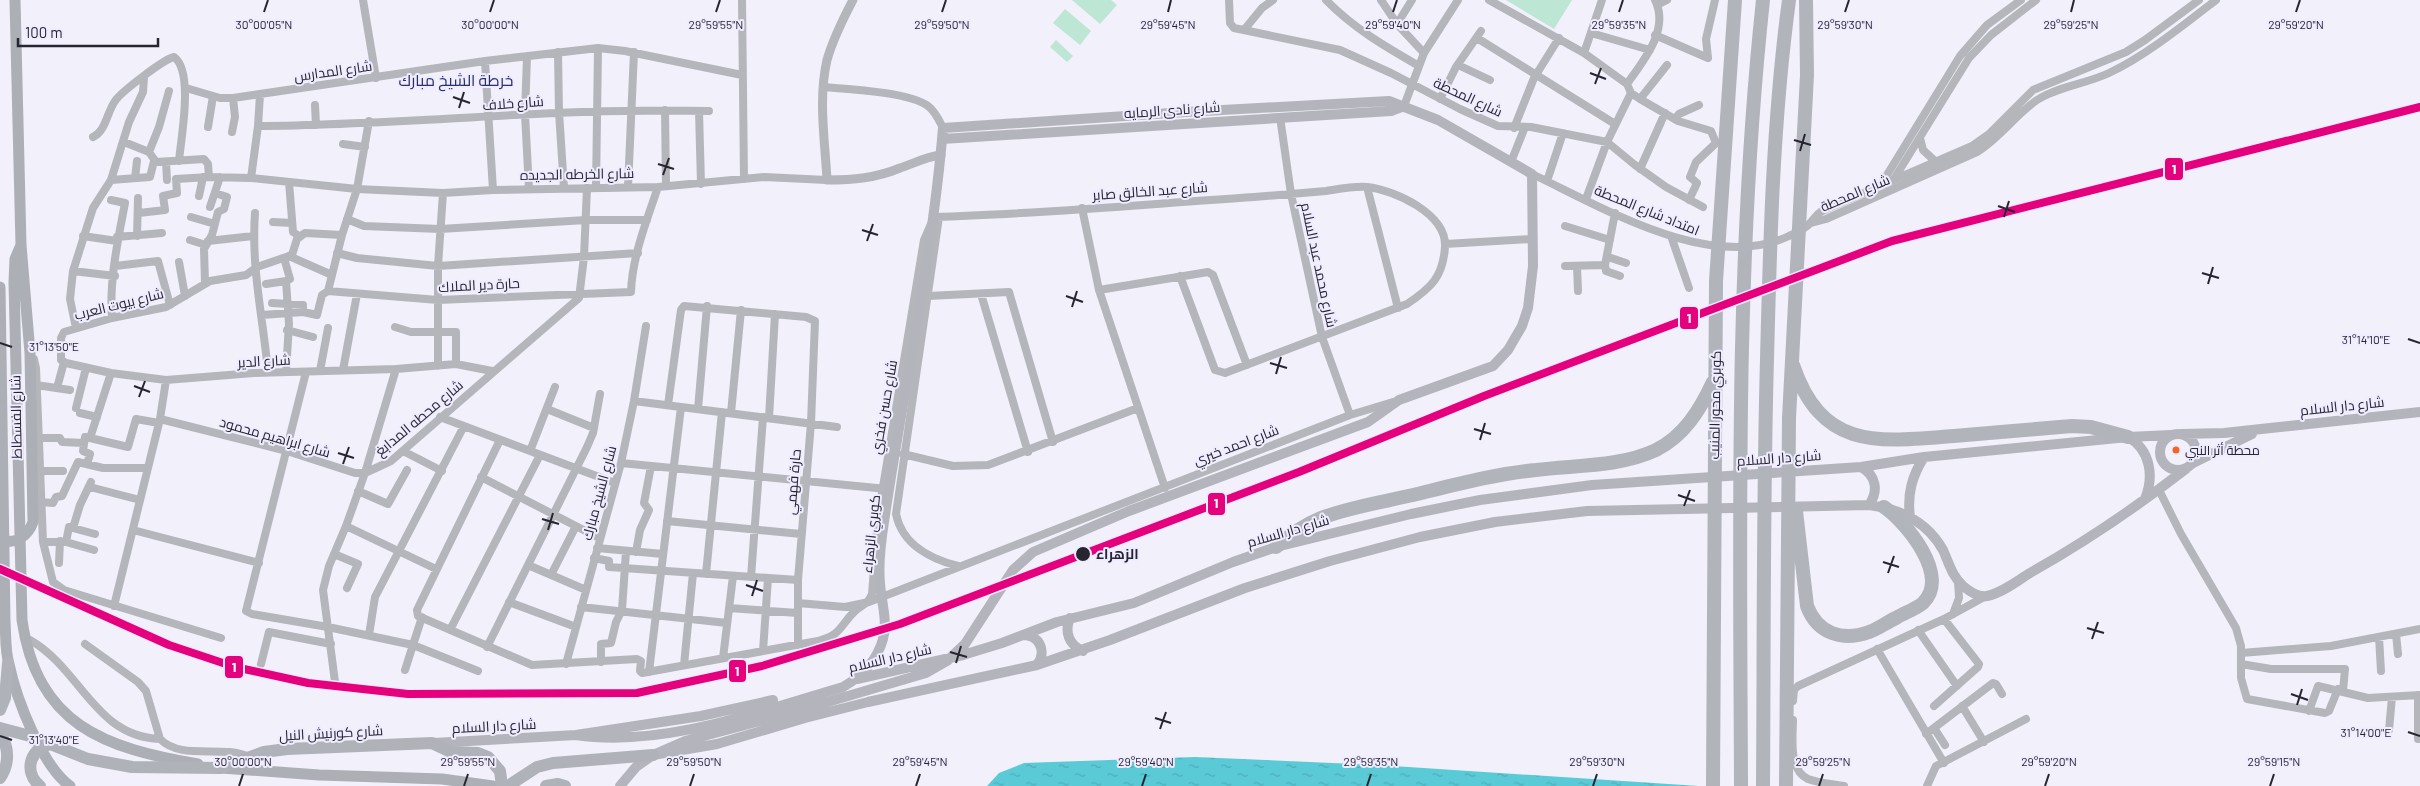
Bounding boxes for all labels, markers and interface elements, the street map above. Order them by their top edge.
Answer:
scale bar [18,15,158,47]
text: 30°00'05"N [236,17,292,31]
text: 30°00'00"N [461,17,519,31]
text: 29°59'55"N [689,17,743,31]
text: 29°59'50"N [914,17,970,31]
text: 29°59'45"N [1140,17,1196,31]
text: 29°59'40"N [1365,17,1421,31]
text: 29°59'35"N [1592,17,1646,31]
text: 29°59'30"N [1817,17,1873,31]
text: 29°59'25"N [2043,17,2099,31]
text: 29°59'20"N [2268,17,2324,31]
text: 100 m [25,23,63,41]
street label: شارع المدارس [293,57,373,85]
district label: خرطة الشيخ مبارك [399,70,513,92]
street label: شارع المحطة [1431,73,1505,121]
street label: شارع خلاف [482,92,544,114]
street label: شارع نادى الرمايه [1123,98,1221,122]
line badge: 1 [2164,157,2184,181]
text: 1 [2172,160,2177,177]
street label: شارع الخرطه الجديده [520,164,634,184]
street label: شارع المحطة [1817,170,1893,216]
street label: شارع عبد الخالق صابر [1091,178,1208,204]
street label: امتداد شارع المحطة [1592,181,1702,239]
street label: شارع محمد عبد السلام [1296,201,1341,329]
street label: حارة دير الملاك [438,274,520,295]
street label: شارع بيوت العرب [72,284,166,324]
line badge: 1 [1679,306,1699,330]
text: 1 [1687,309,1692,326]
text: 31°14'10"E [2342,332,2390,346]
text: 31°13'50"E [29,339,79,353]
street label: كوبري محور المنيب [1705,350,1728,460]
street label: شارع الدير [236,351,291,371]
street label: شارع حسن فخري [867,358,904,456]
street label: شارع الفسطاط [6,375,26,459]
street label: شارع محطه المدابغ [371,376,467,460]
street label: شارع دار السلام [2299,393,2385,420]
street label: شارع ابراهيم محمود [217,413,332,462]
street label: شارع احمد خيري [1191,421,1282,472]
place label: محطة أثر النبي [2185,442,2260,461]
street label: شارع الشيخ مبارك [578,444,620,542]
marker: محطة أثر النبي [2171,445,2181,455]
street label: شارع دار السلام [1736,446,1822,471]
street label: حارة فهمي [781,448,808,516]
line badge: 1 [1207,492,1226,516]
street label: كوبري الزهراء [858,494,887,574]
text: 1 [1214,494,1219,511]
street label: شارع دار السلام [1245,511,1331,552]
marker: الزهراء [1074,545,1092,563]
place label: الزهراء [1096,545,1139,563]
street label: شارع دار السلام [847,640,934,677]
line badge: 1 [224,655,244,679]
text: 1 [232,658,237,675]
line badge: 1 [728,659,747,683]
text: 1 [735,662,740,679]
street label: شارع دار السلام [451,715,537,738]
street label: شارع كورنيش النيل [278,721,384,745]
text: 31°14'00"E [2340,725,2392,739]
text: 31°13'40"E [29,732,79,746]
text: 30°00'00"N [214,754,272,768]
text: 29°59'55"N [441,754,495,768]
text: 29°59'50"N [666,754,722,768]
text: 29°59'45"N [892,754,948,768]
text: 29°59'40"N [1118,754,1174,768]
text: 29°59'35"N [1344,754,1398,768]
text: 29°59'30"N [1569,754,1625,768]
text: 29°59'25"N [1795,754,1851,768]
text: 29°59'20"N [2021,754,2077,768]
text: 29°59'15"N [2248,754,2300,768]

